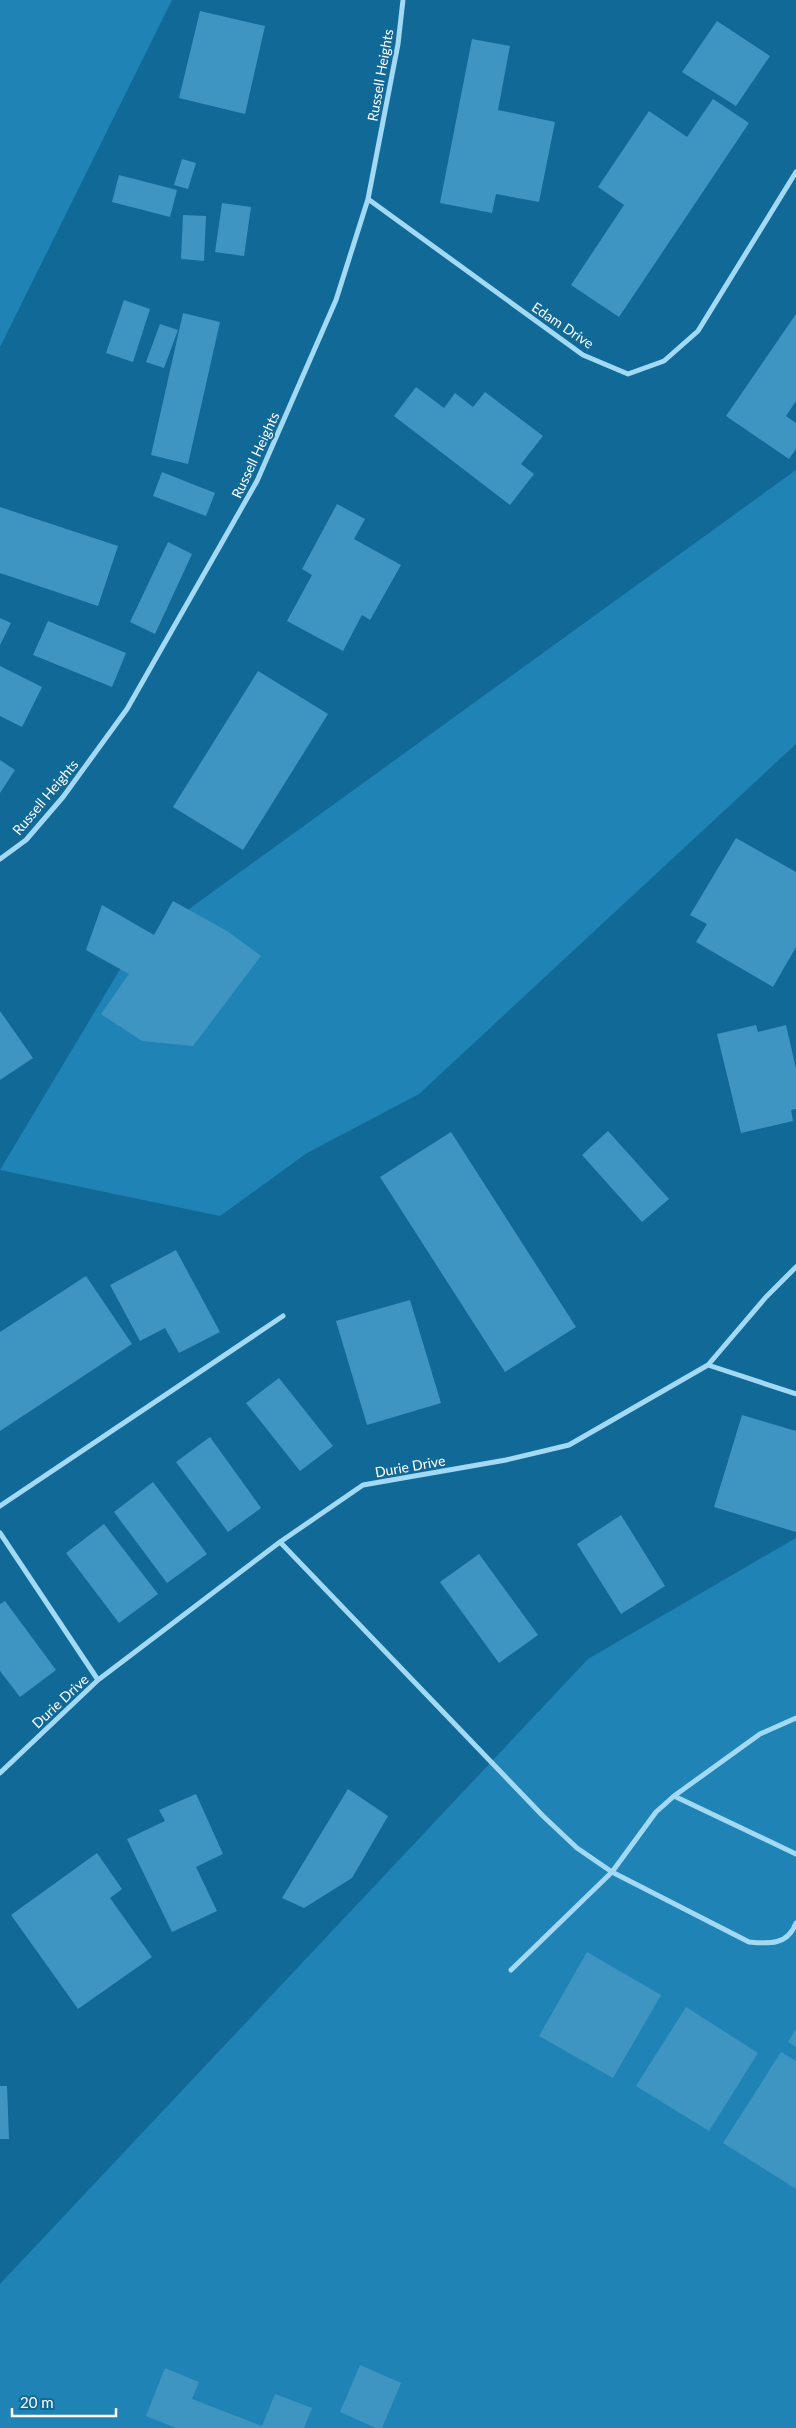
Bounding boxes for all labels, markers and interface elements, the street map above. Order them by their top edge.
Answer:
street label: Russell Heights [364,28,396,122]
street label: Edam Drive [529,298,597,352]
street label: Russell Heights [228,409,282,501]
street label: Russell Heights [9,756,81,838]
street label: Durie Drive [373,1451,447,1481]
street label: Durie Drive [28,1671,92,1731]
scale bar [12,2386,116,2418]
text: 20 m [20,2393,54,2411]

